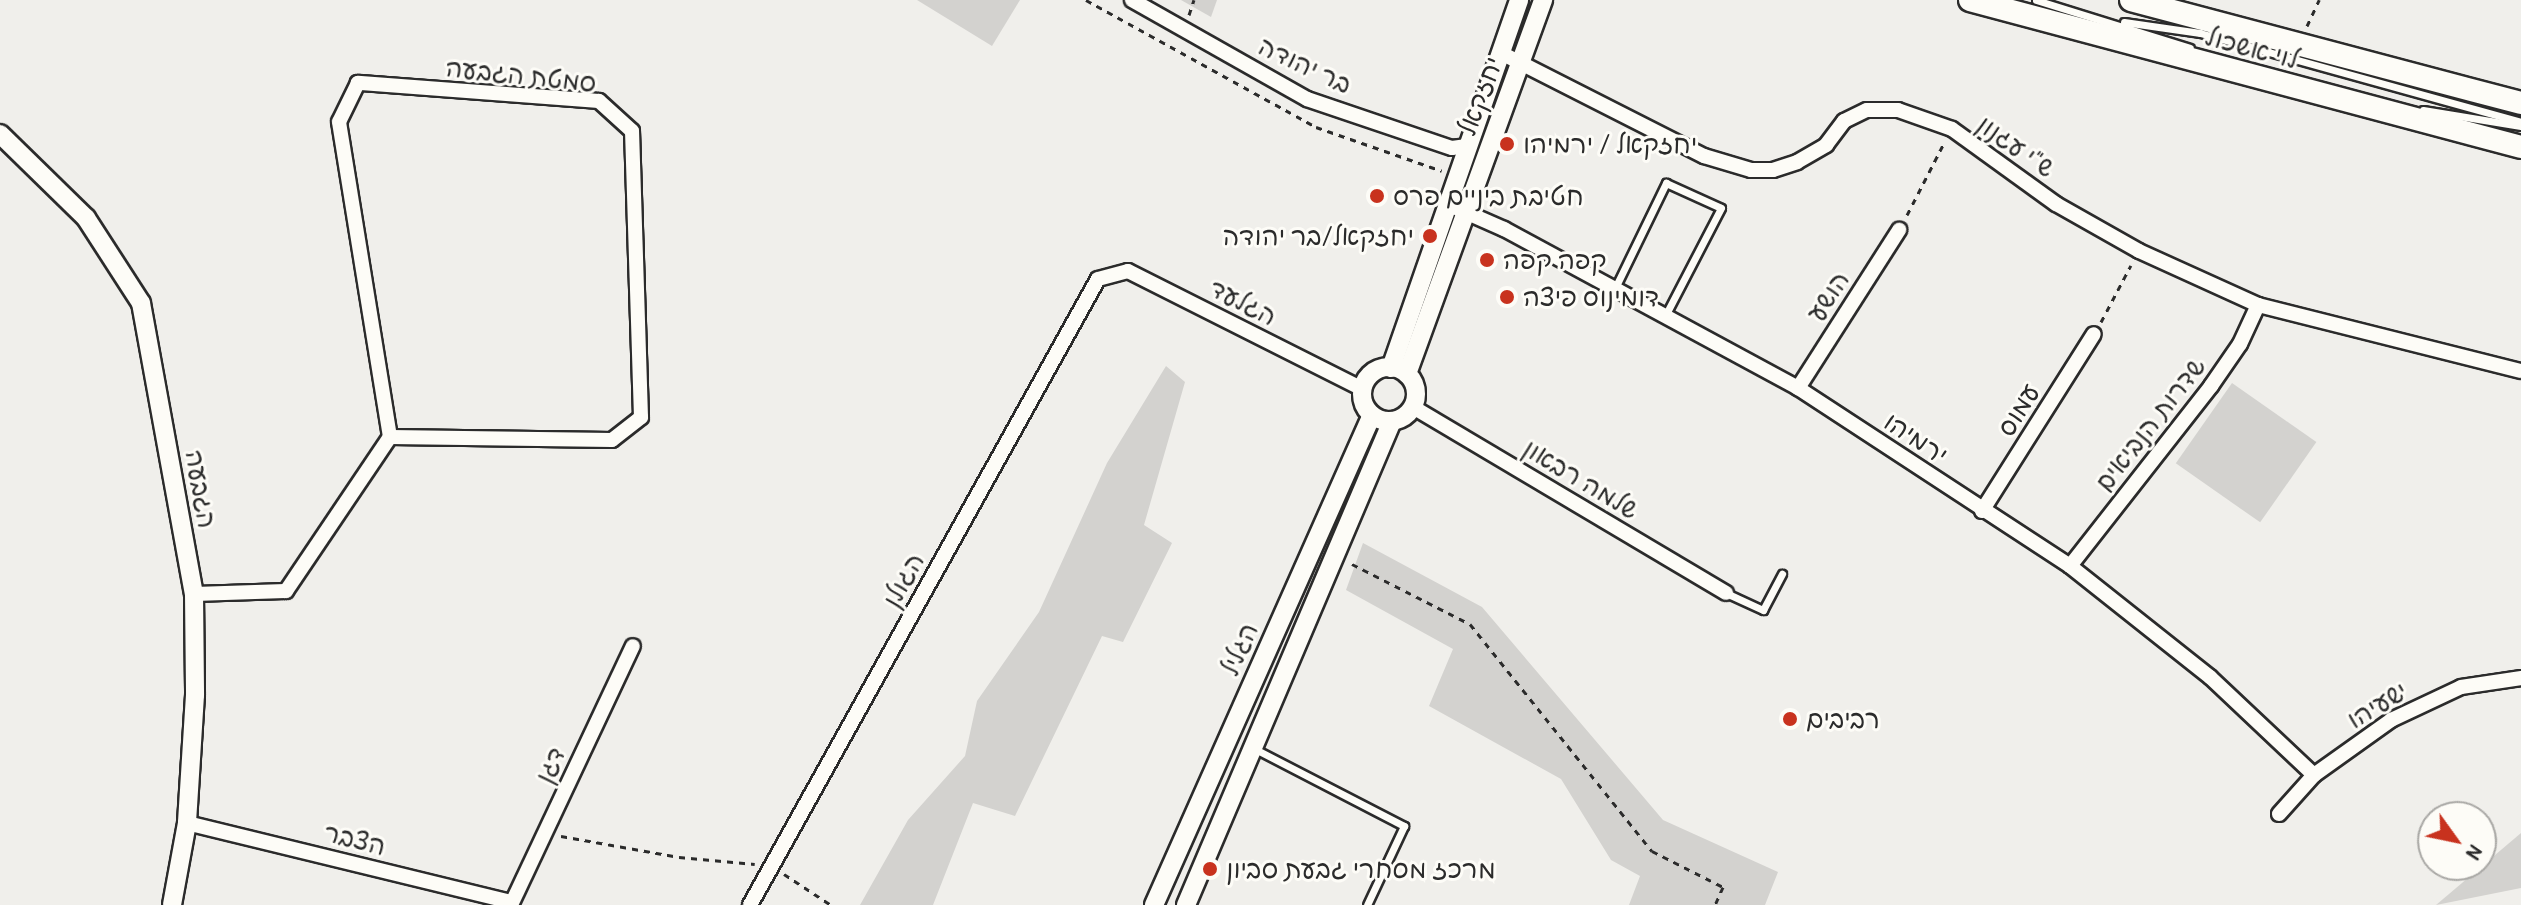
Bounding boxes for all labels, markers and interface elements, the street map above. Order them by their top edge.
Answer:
street label: לוי אשכול [2202,21,2302,75]
street label: בר יהודה [1253,30,1357,100]
street label: סמטת הגבעה [444,52,598,98]
street label: יחזקאל [1451,52,1509,140]
street label: ש"י עגנון [1971,108,2061,184]
place label: יחזקאל / ירמיהו [1523,128,1697,160]
marker: יחזקאל / ירמיהו [1498,135,1516,153]
place label: חטיבת ביניים פרס [1393,180,1584,212]
marker: חטיבת ביניים פרס [1368,187,1386,205]
place label: יחזקאל/בר יהודה [1222,220,1414,252]
marker: יחזקאל/בר יהודה [1421,227,1439,245]
place label: קפה קפה [1503,244,1607,276]
marker: קפה קפה [1478,251,1496,269]
street label: הושע [1800,265,1856,327]
street label: הגלעד [1204,272,1282,332]
place label: דומינוס פיצה [1523,281,1659,313]
marker: דומינוס פיצה [1498,288,1516,306]
street label: שדרות הנביאים [2088,351,2212,497]
street label: עמוס [1990,378,2046,442]
street label: ירמיהו [1878,406,1954,470]
street label: שלמה רבאון [1518,432,1644,526]
street label: הגבעה [179,447,223,531]
street label: הגולן [875,547,931,613]
street label: הגליל [1214,618,1264,680]
street label: ישעיהו [2341,675,2413,735]
place label: רביבים [1806,703,1880,735]
marker: רביבים [1781,710,1799,728]
street label: דגן [528,742,572,788]
north arrow [2417,801,2497,881]
street label: הצבר [321,816,389,862]
text: N [2460,840,2491,866]
place label: מרכז מסחרי גבעת סביון [1226,853,1496,885]
marker: מרכז מסחרי גבעת סביון [1201,860,1219,878]

